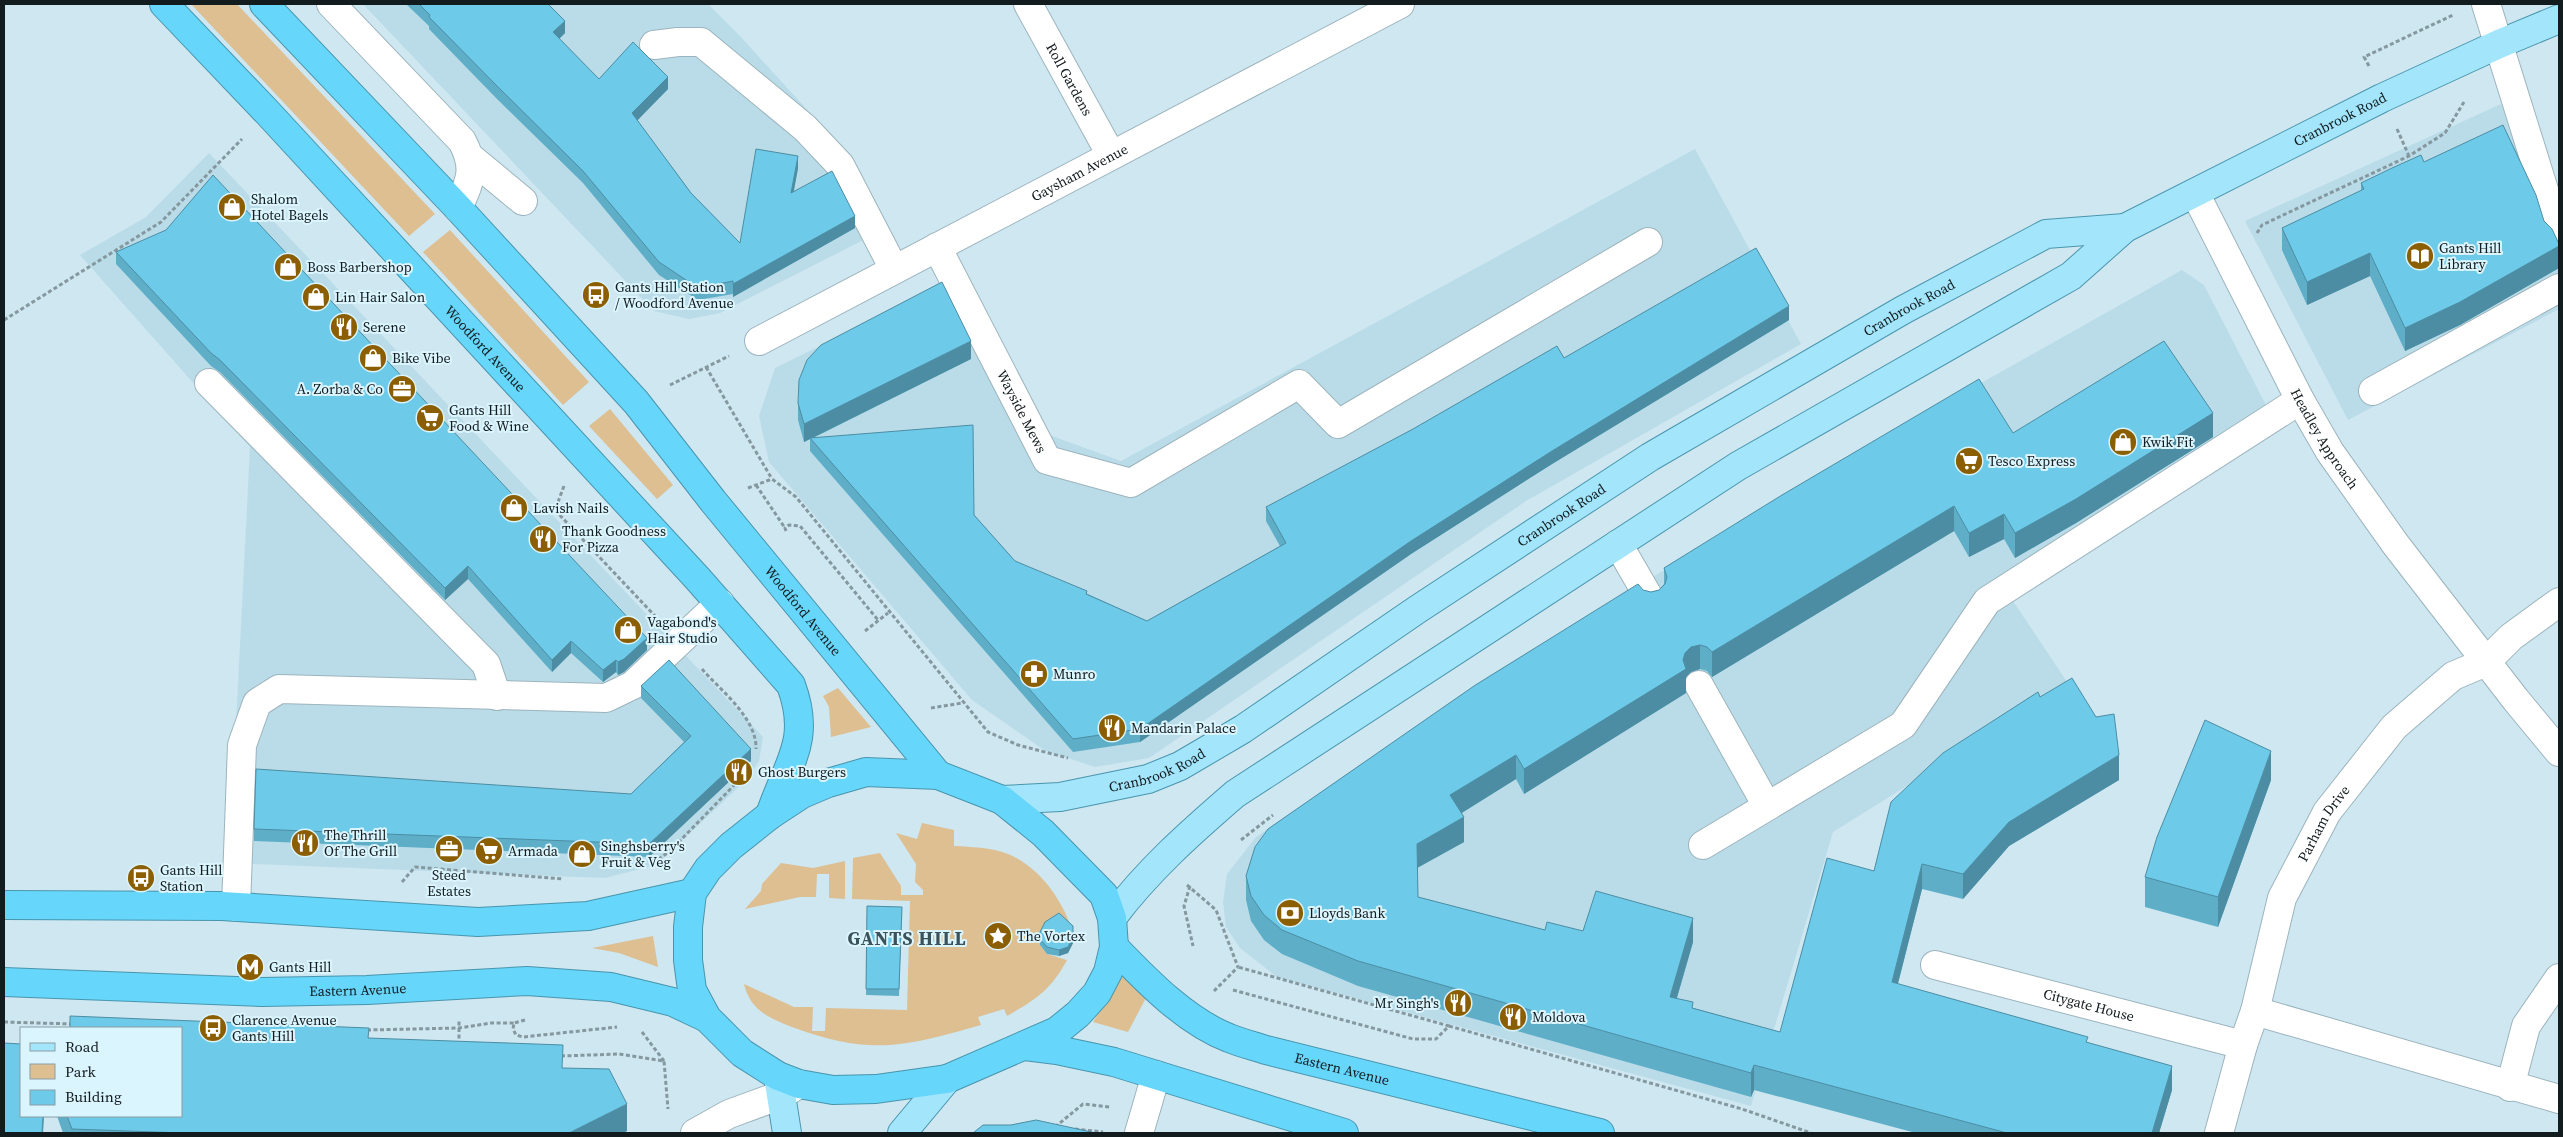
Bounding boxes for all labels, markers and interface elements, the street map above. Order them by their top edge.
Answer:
street label: Roll Gardens [1041,39,1098,119]
street label: Cranbrook Road [2290,87,2390,151]
street label: Gaysham Avenue [1027,139,1131,206]
place label: Shalom Hotel Bagels [251,189,328,225]
shop icon: Shalom Hotel Bagels [217,192,247,222]
place label: Gants Hill Library [2439,238,2501,274]
library icon: Gants Hill Library [2405,241,2435,271]
shop icon: Boss Barbershop [273,252,303,282]
place label: Boss Barbershop [307,257,412,277]
street label: Cranbrook Road [1859,274,1958,341]
place label: Gants Hill Station / Woodford Avenue [615,277,734,313]
bus stop icon: Gants Hill Station / Woodford Avenue [581,280,611,310]
shop icon: Lin Hair Salon [301,282,331,312]
place label: Lin Hair Salon [335,287,426,307]
street label: Woodford Avenue [440,301,530,396]
restaurant icon: Serene [329,312,359,342]
place label: Serene [363,317,406,337]
shop icon: Bike Vibe [358,343,388,373]
place label: Bike Vibe [392,348,451,368]
street label: Wayside Mews [992,366,1052,456]
office icon: A. Zorba & Co [387,374,417,404]
place label: A. Zorba & Co [297,379,383,399]
street label: Headley Approach [2286,385,2363,493]
place label: Gants Hill Food & Wine [449,400,529,436]
supermarket icon: Gants Hill Food & Wine [415,403,445,433]
shop icon: Kwik Fit [2108,427,2138,457]
place label: Kwik Fit [2142,432,2193,452]
supermarket icon: Tesco Express [1954,446,1984,476]
place label: Tesco Express [1988,451,2075,471]
street label: Cranbrook Road [1513,479,1609,551]
shop icon: Lavish Nails [499,493,529,523]
place label: Lavish Nails [533,498,609,518]
place label: Thank Goodness For Pizza [562,521,666,557]
restaurant icon: Thank Goodness For Pizza [528,524,558,554]
street label: Woodford Avenue [760,561,846,660]
place label: Vagabond's Hair Studio [647,612,718,648]
shop icon: Vagabond's Hair Studio [613,615,643,645]
pharmacy icon: Munro [1019,659,1049,689]
place label: Munro [1053,664,1096,684]
restaurant icon: Mandarin Palace [1097,713,1127,743]
place label: Mandarin Palace [1131,718,1236,738]
street label: Cranbrook Road [1107,743,1209,797]
restaurant icon: Ghost Burgers [724,757,754,787]
place label: Ghost Burgers [758,762,846,782]
street label: Parham Drive [2293,781,2354,865]
place label: The Thrill Of The Grill [324,825,397,861]
restaurant icon: The Thrill Of The Grill [290,828,320,858]
office icon: Steed Estates [434,834,464,864]
supermarket icon: Armada [474,836,504,866]
place label: Singhsberry's Fruit & Veg [601,836,685,872]
shop icon: Singhsberry's Fruit & Veg [567,839,597,869]
place label: Armada [508,841,559,861]
place label: Gants Hill Station [160,860,222,896]
bus stop icon: Gants Hill Station [126,863,156,893]
place label: Steed Estates [427,865,471,901]
bank icon: Lloyds Bank [1275,898,1305,928]
place label: Lloyds Bank [1309,903,1386,923]
place icon: The Vortex [983,921,1013,951]
district label: GANTS HILL [848,925,966,951]
place label: The Vortex [1017,926,1086,946]
metro station icon: Gants Hill [235,952,265,982]
place label: Gants Hill [269,957,331,977]
street label: Eastern Avenue [309,978,407,1001]
street label: Citygate House [2041,984,2137,1026]
restaurant icon: Mr Singh's [1443,988,1473,1018]
place label: Mr Singh's [1374,993,1439,1013]
restaurant icon: Moldova [1498,1002,1528,1032]
place label: Moldova [1532,1007,1587,1027]
place label: Clarence Avenue Gants Hill [232,1010,337,1046]
bus stop icon: Clarence Avenue Gants Hill [198,1013,228,1043]
legend [20,1027,182,1117]
text: Road [65,1036,99,1057]
street label: Eastern Avenue [1293,1047,1392,1090]
text: Park [65,1061,97,1082]
text: Building [65,1086,122,1107]

